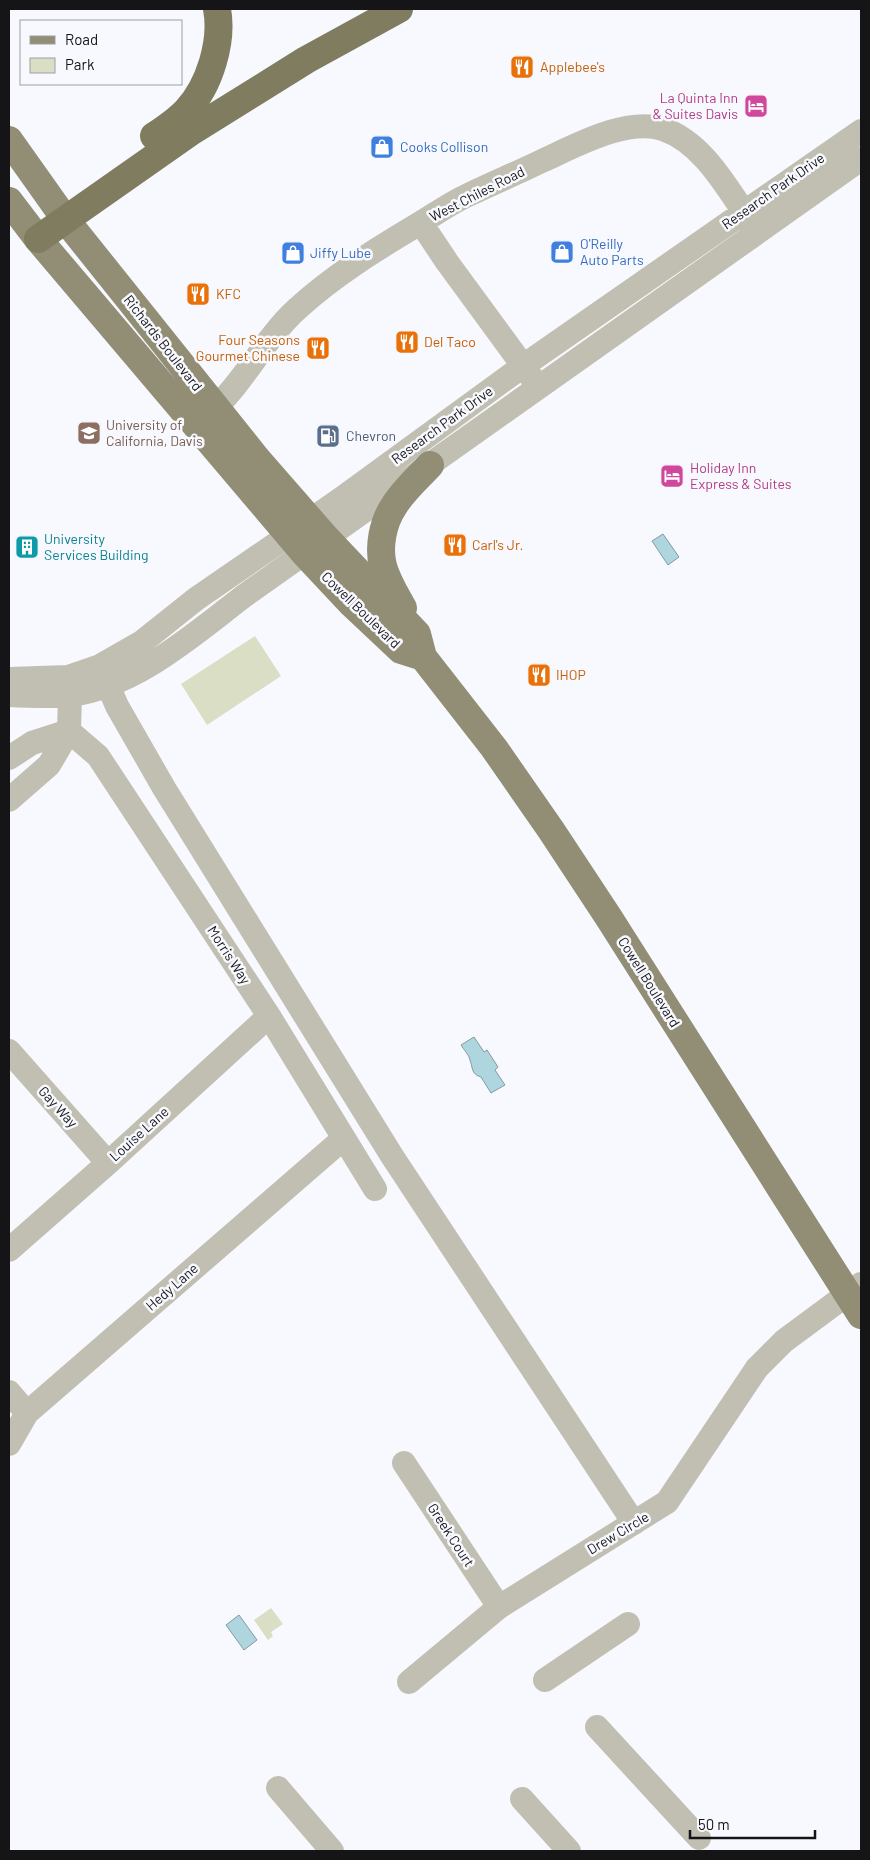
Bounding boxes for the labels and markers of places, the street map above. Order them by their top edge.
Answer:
restaurant icon: Applebee's [509,54,535,80]
place label: Applebee's [540,58,605,75]
place label: La Quinta Inn & Suites Davis [652,89,738,122]
hotel icon: La Quinta Inn & Suites Davis [743,93,769,119]
shop icon: Cooks Collison [369,134,395,160]
place label: Cooks Collison [400,138,488,155]
place label: O'Reilly Auto Parts [580,235,644,268]
shop icon: O'Reilly Auto Parts [549,239,575,265]
shop icon: Jiffy Lube [280,240,306,266]
place label: Jiffy Lube [310,244,371,261]
restaurant icon: KFC [185,281,211,307]
place label: KFC [216,285,241,302]
restaurant icon: Del Taco [394,329,420,355]
place label: Four Seasons Gourmet Chinese [196,331,300,364]
place label: Del Taco [424,333,476,350]
restaurant icon: Four Seasons Gourmet Chinese [305,335,331,361]
place label: University of California, Davis [106,416,203,449]
school or university icon: University of California, Davis [76,420,102,446]
fuel station icon: Chevron [315,423,341,449]
place label: Chevron [346,427,396,444]
place label: Holiday Inn Express & Suites [690,459,792,492]
hotel icon: Holiday Inn Express & Suites [659,463,685,489]
place label: University Services Building [44,530,149,563]
restaurant icon: Carl's Jr. [442,532,468,558]
building icon: University Services Building [14,534,40,560]
place label: Carl's Jr. [472,536,523,553]
restaurant icon: IHOP [526,662,552,688]
place label: IHOP [556,666,586,683]

